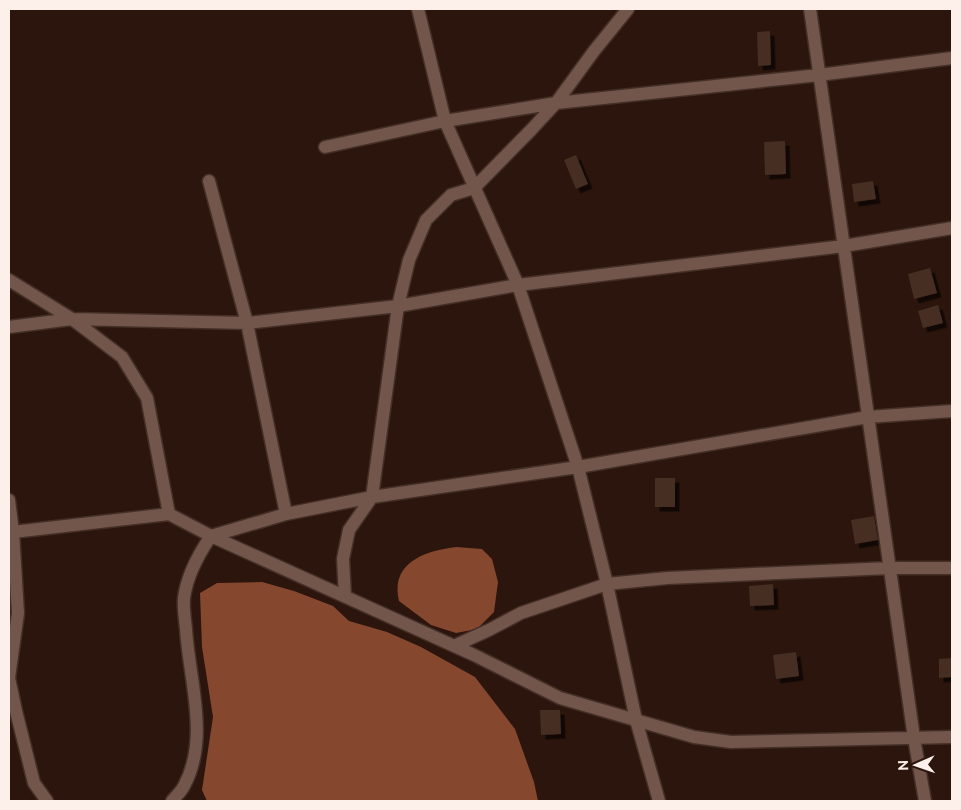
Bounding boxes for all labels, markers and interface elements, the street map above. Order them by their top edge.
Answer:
north arrow [891,740,941,790]
text: N [895,760,911,771]

